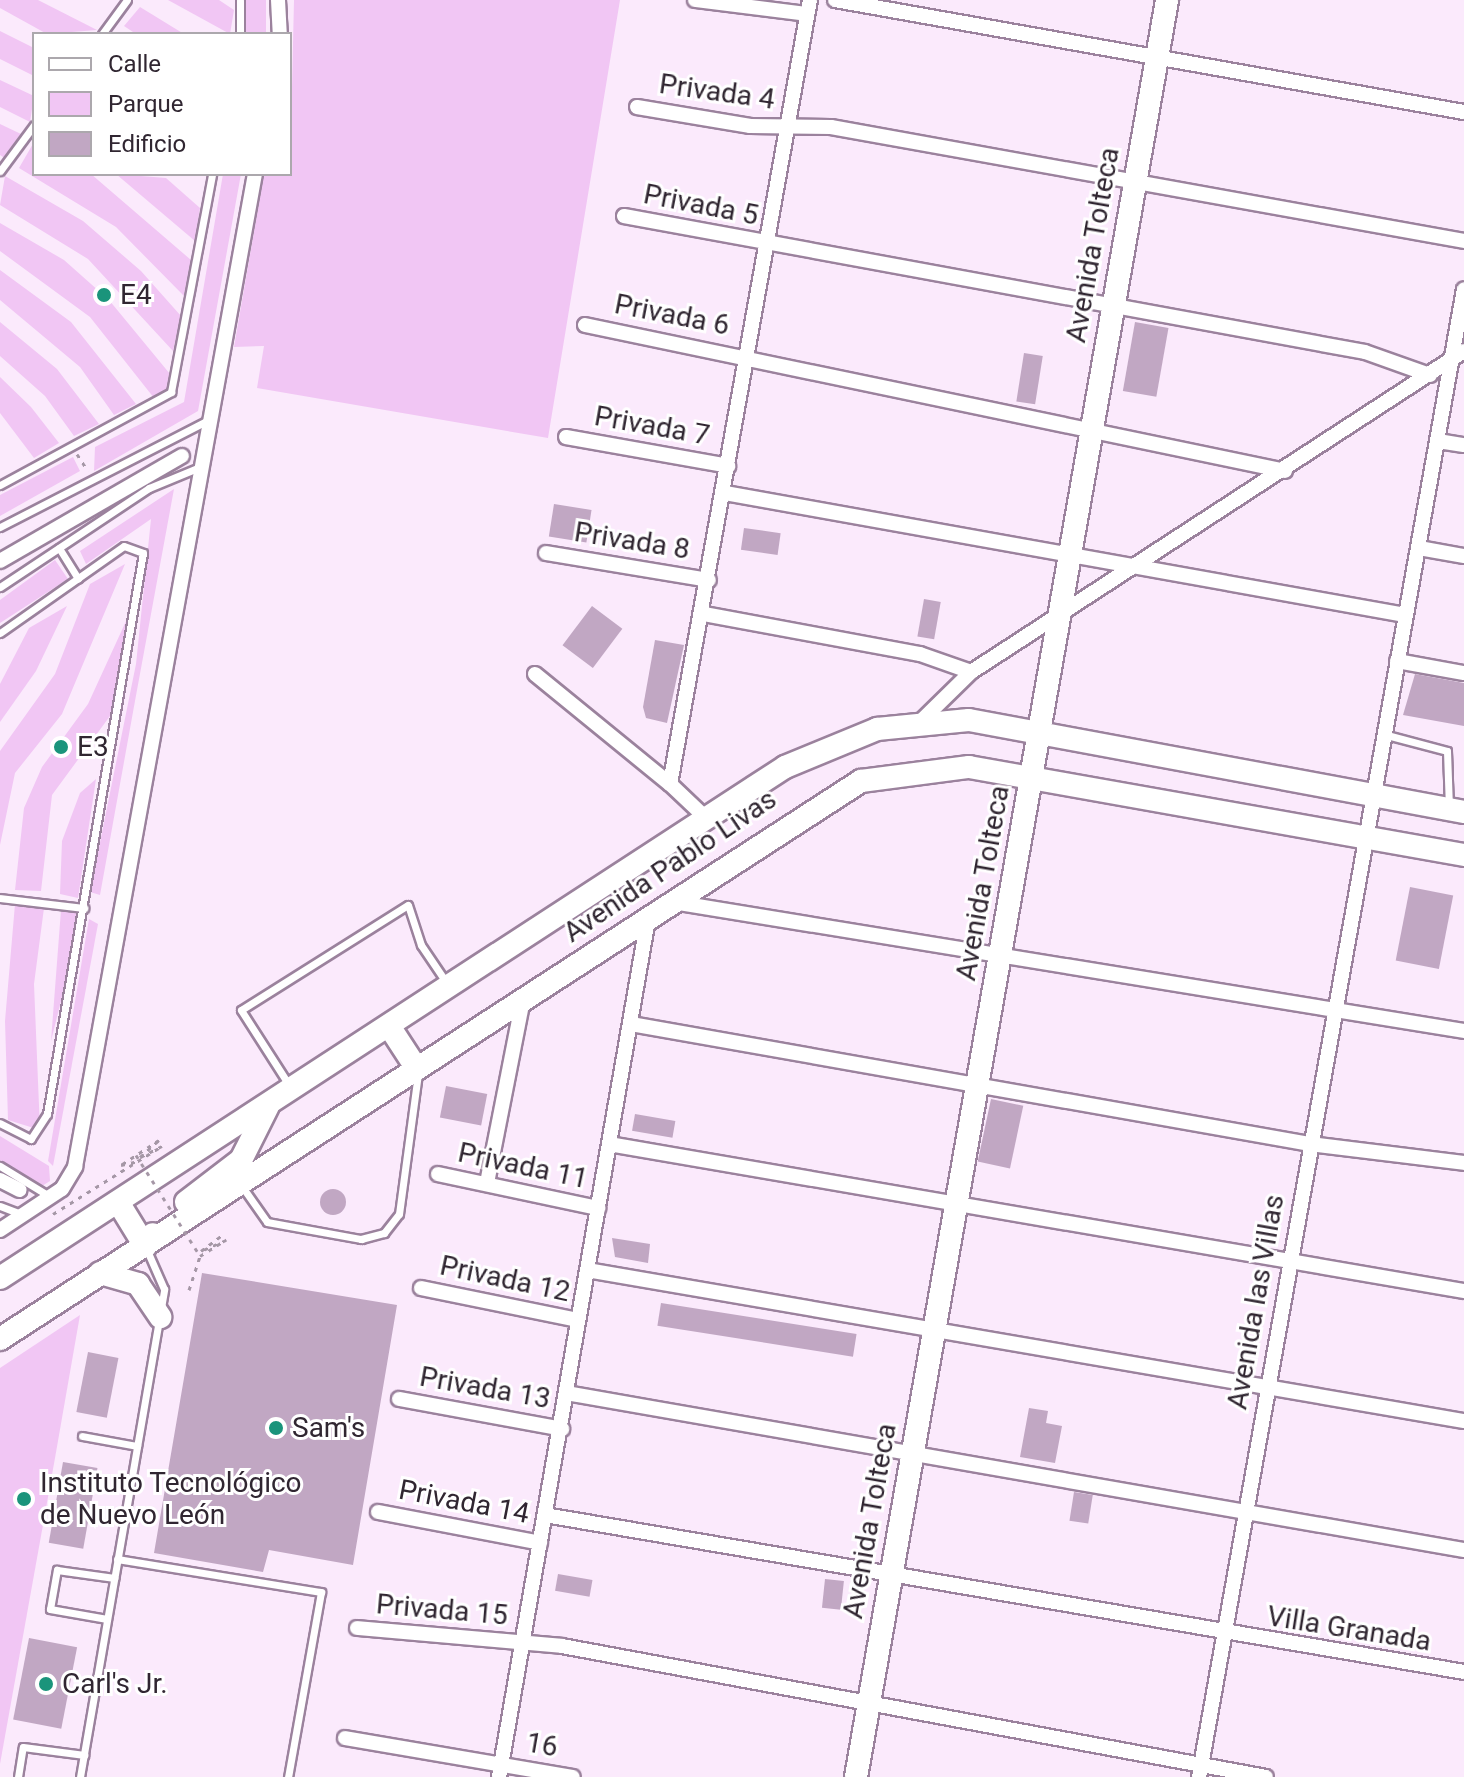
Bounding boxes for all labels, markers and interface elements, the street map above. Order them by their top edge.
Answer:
legend [32,32,292,176]
text: Calle [108,50,161,78]
street label: Privada 4 [657,67,777,117]
text: Parque [108,90,184,118]
text: Edificio [108,130,186,158]
street label: Avenida Tolteca [1059,145,1127,345]
street label: Privada 5 [641,177,761,233]
place label: E4 [120,278,152,312]
marker: E4 [95,286,113,304]
street label: Privada 6 [612,287,732,343]
street label: Privada 7 [592,399,712,453]
street label: Privada 8 [572,515,692,567]
place label: E3 [77,730,109,764]
marker: E3 [52,738,70,756]
street label: Avenida Pablo Livas [557,782,783,950]
street label: Avenida Tolteca [949,783,1017,983]
street label: Privada 11 [455,1136,591,1196]
street label: Avenida las Villas [1221,1192,1291,1412]
street label: Privada 12 [437,1249,573,1309]
street label: Privada 13 [417,1360,553,1416]
place label: Sam's [292,1411,365,1445]
marker: Sam's [267,1419,285,1437]
street label: Avenida Tolteca [836,1421,904,1621]
place label: Instituto Tecnológico de Nuevo León [40,1466,302,1532]
street label: Privada 14 [396,1473,532,1531]
marker: Instituto Tecnológico de Nuevo León [15,1490,33,1508]
street label: Privada 15 [375,1588,509,1632]
street label: Villa Granada [1265,1599,1433,1659]
place label: Carl's Jr. [62,1667,168,1701]
marker: Carl's Jr. [37,1675,55,1693]
street label: 16 [524,1726,560,1764]

